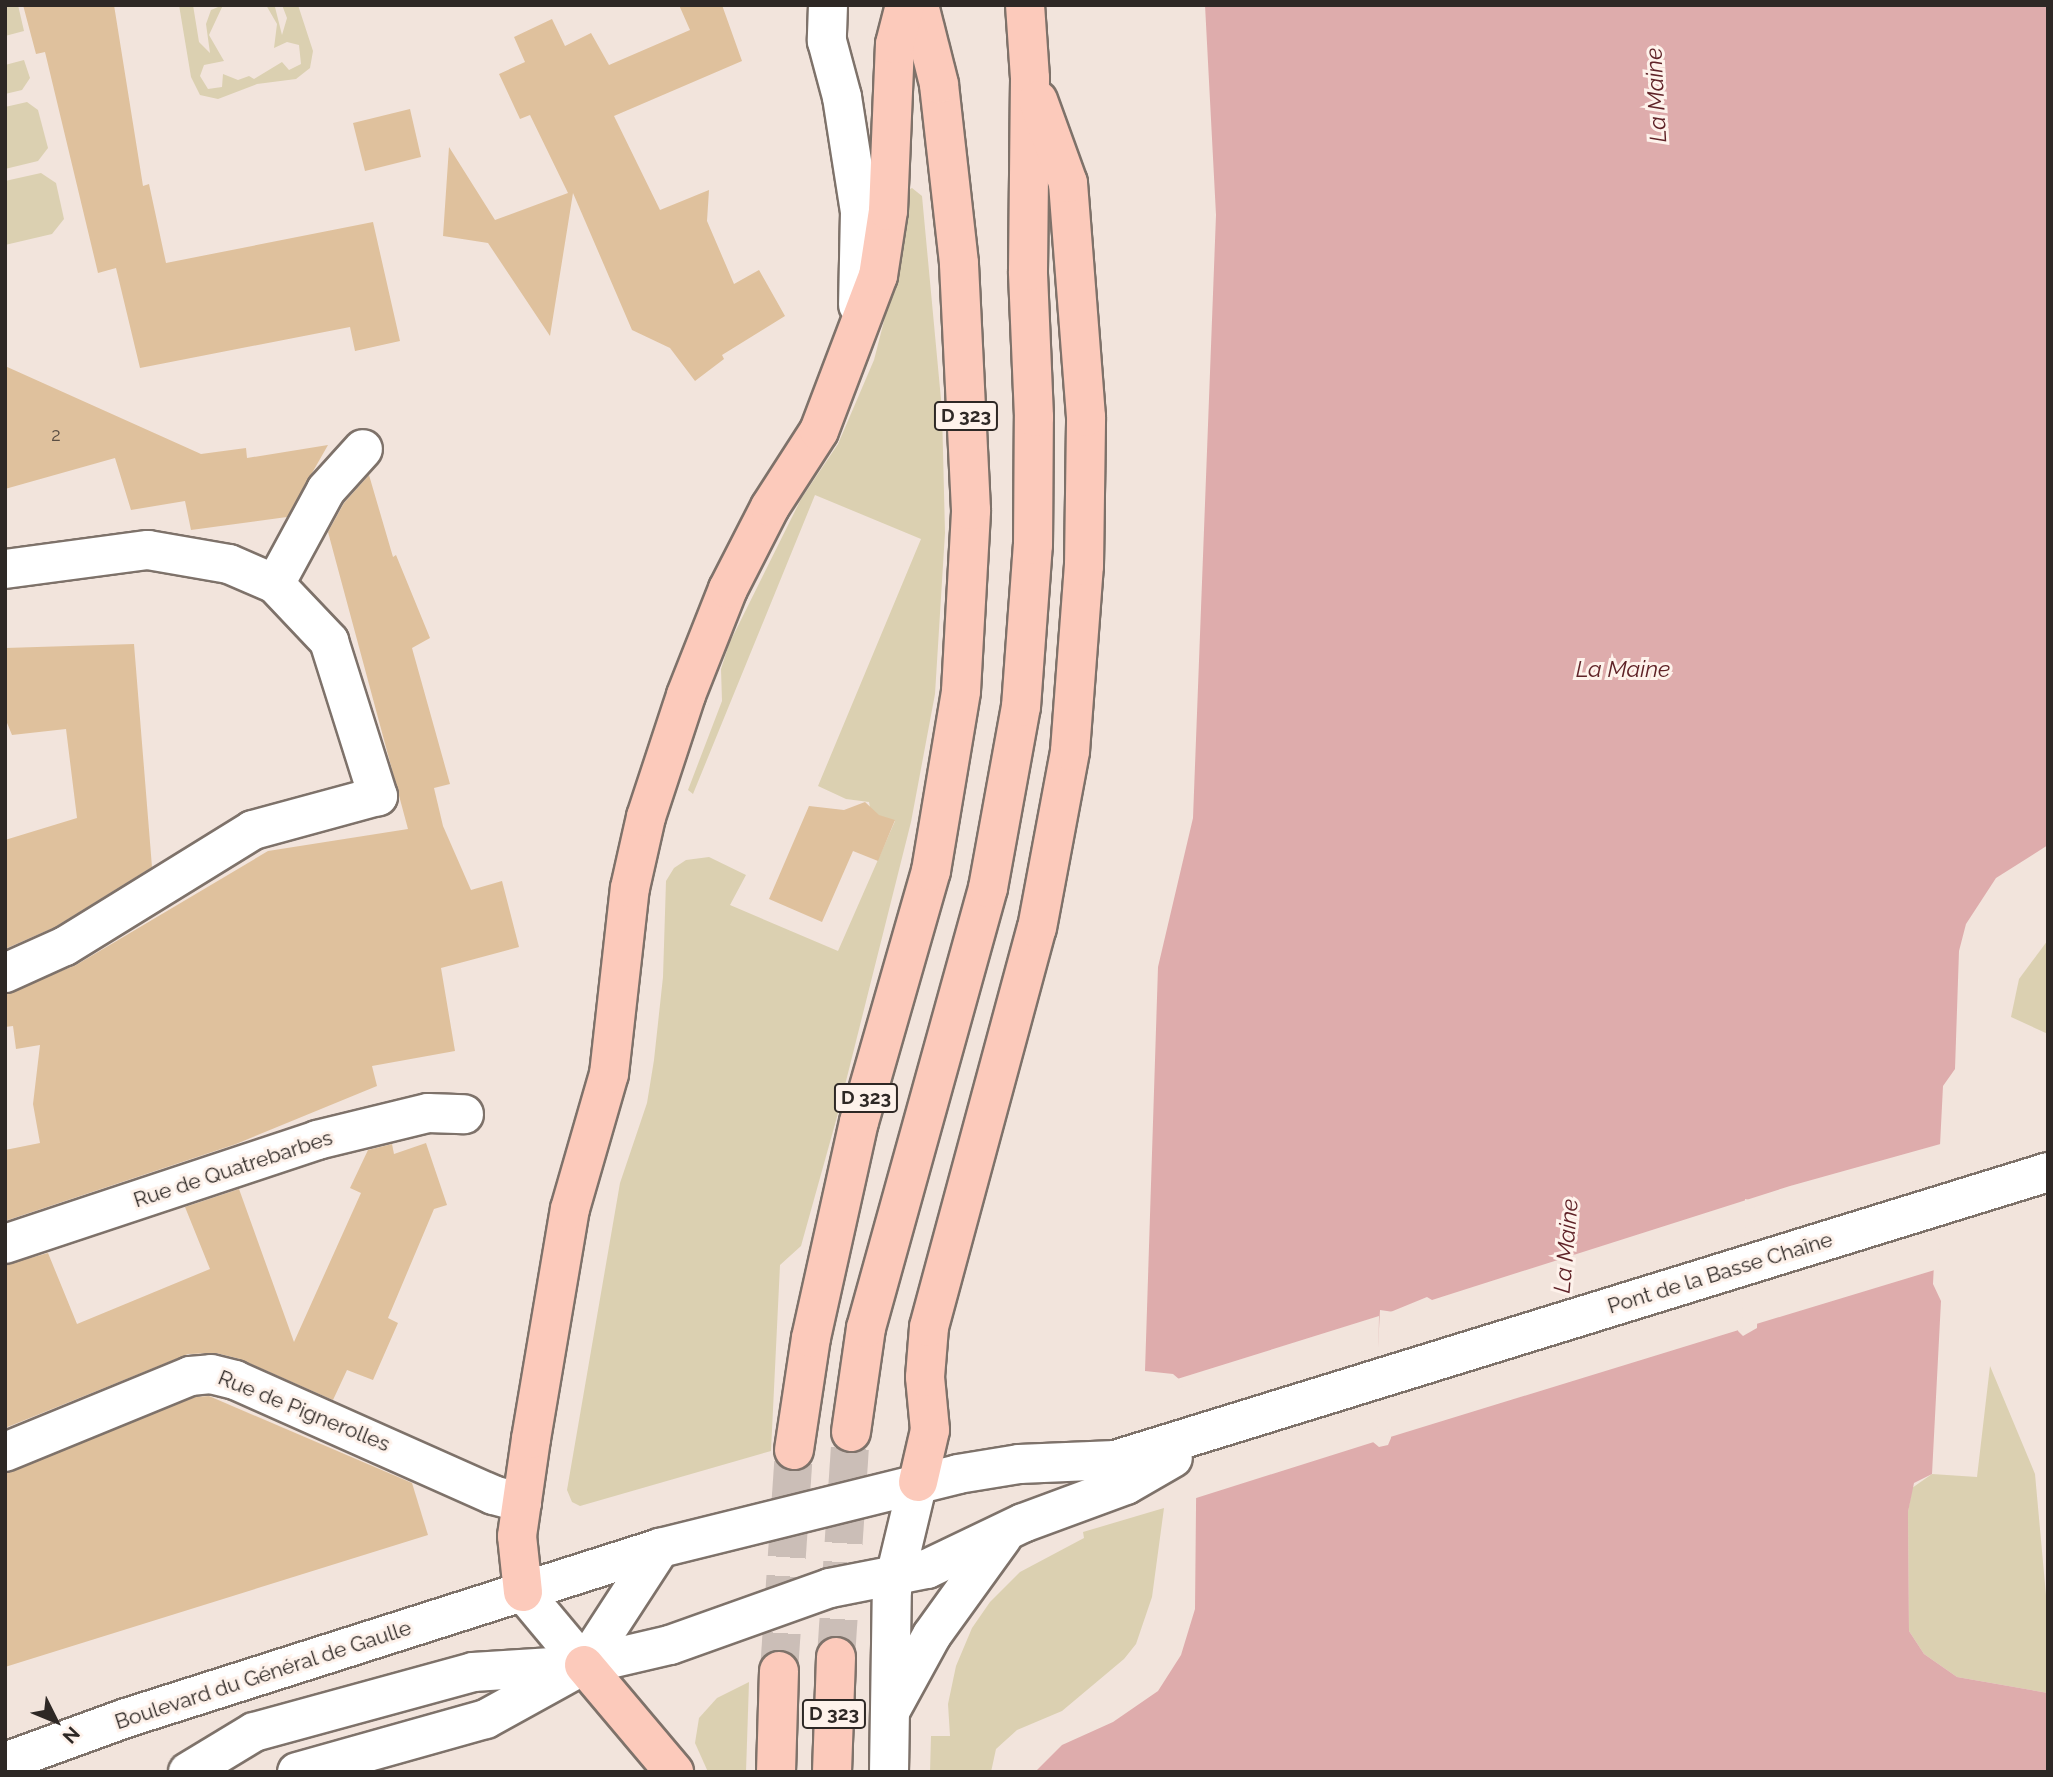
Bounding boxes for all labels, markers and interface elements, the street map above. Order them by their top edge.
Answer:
water label: La Maine [1640,47,1672,143]
road number: D 323 [933,400,999,432]
house number: 2 [51,424,61,446]
water label: La Maine [1576,655,1670,683]
road number: D 323 [833,1082,899,1114]
street label: Rue de Quatrebarbes [130,1125,336,1213]
water label: La Maine [1548,1198,1584,1294]
street label: Pont de la Basse Chaîne [1605,1227,1835,1319]
street label: Rue de Pignerolles [214,1365,394,1457]
street label: Boulevard du Général de Gaulle [111,1615,415,1735]
north arrow [21,1686,91,1756]
road number: D 323 [801,1698,867,1730]
text: N [58,1723,84,1748]

